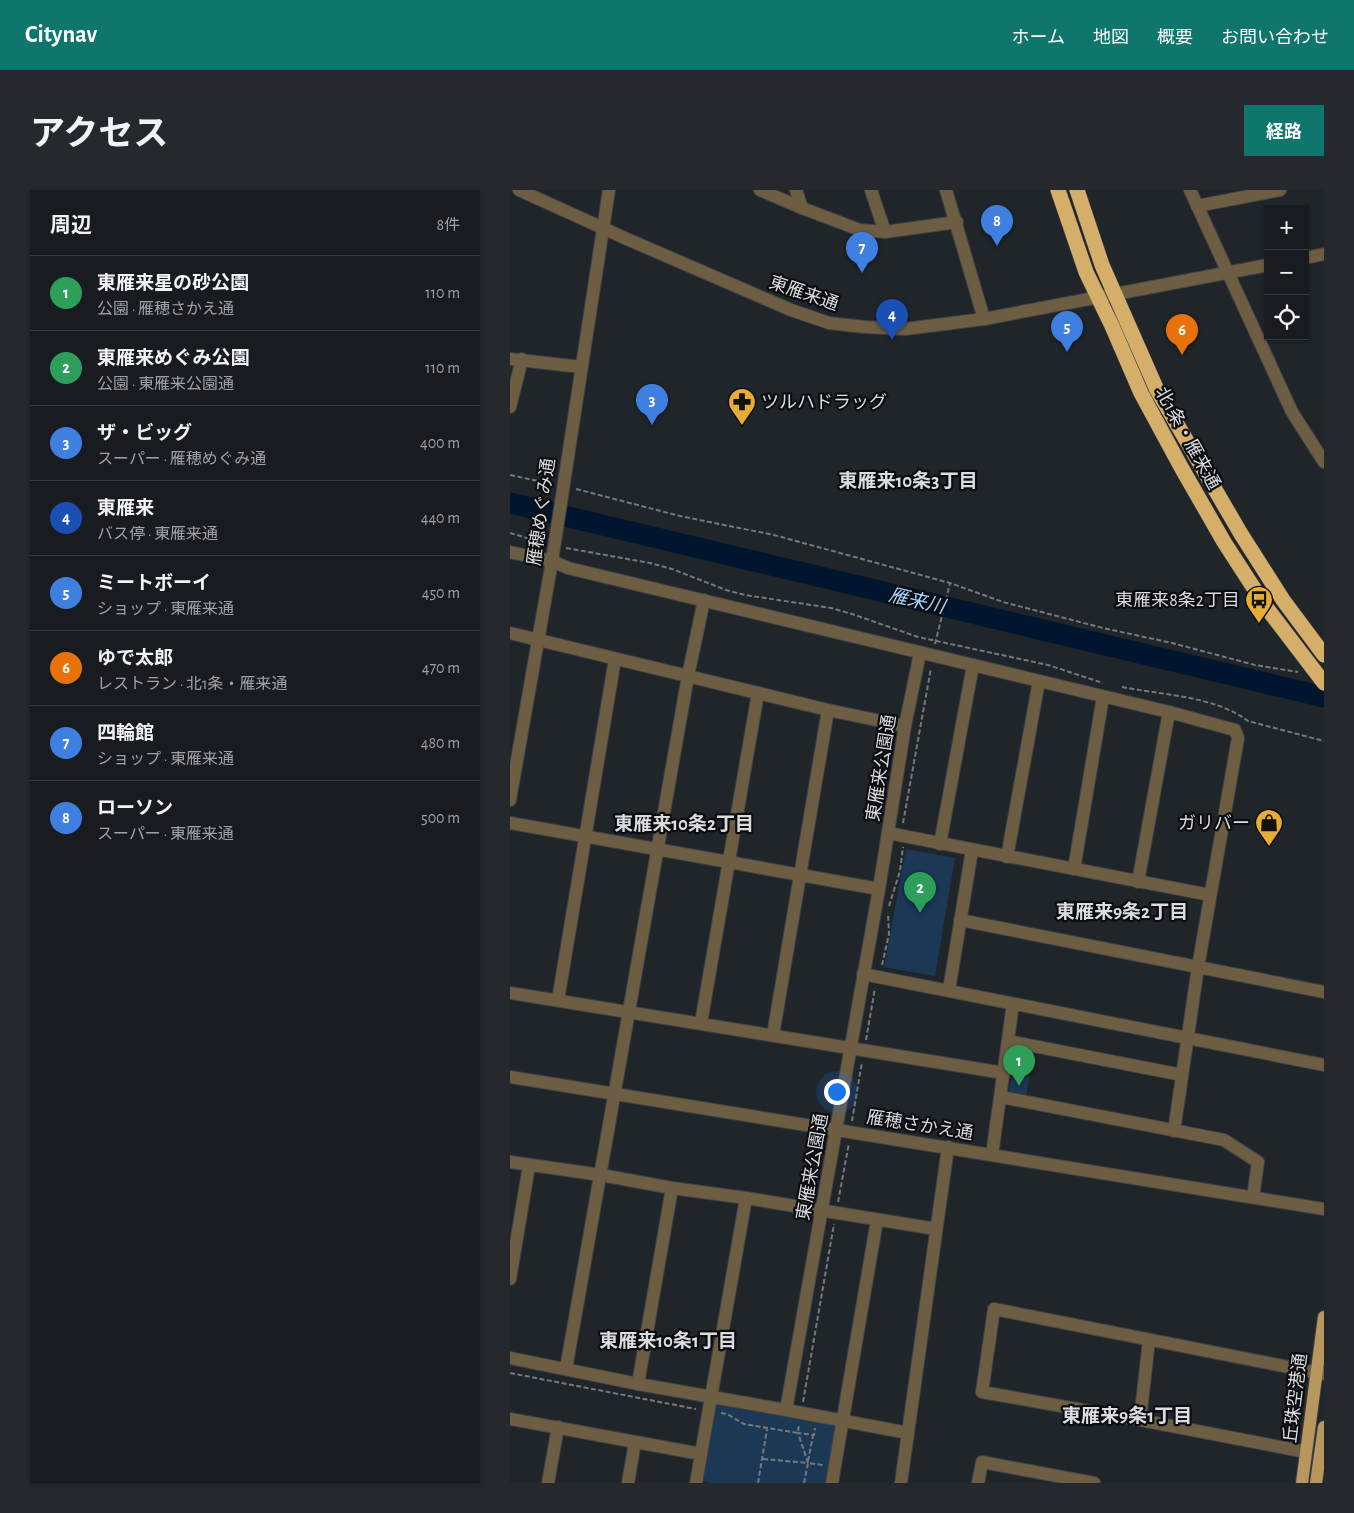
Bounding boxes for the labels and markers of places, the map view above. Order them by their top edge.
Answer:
pin: 8 [981,205,1013,246]
pin: 7 [846,232,878,273]
pin: 4 [876,299,908,340]
pin: 5 [1051,311,1083,352]
pin: 6 [1166,314,1198,355]
pin: 3 [636,384,668,425]
pharmacy icon: ツルハドラッグ [727,387,757,426]
place label: ツルハドラッグ [761,392,887,412]
bus stop icon: 東雁来8条2丁目 [1244,585,1274,624]
place label: 東雁来8条2丁目 [1115,591,1240,610]
shop icon: ガリバー [1254,808,1284,847]
place label: ガリバー [1178,814,1250,833]
pin: 2 [904,872,936,913]
pin: 1 [1003,1045,1035,1086]

